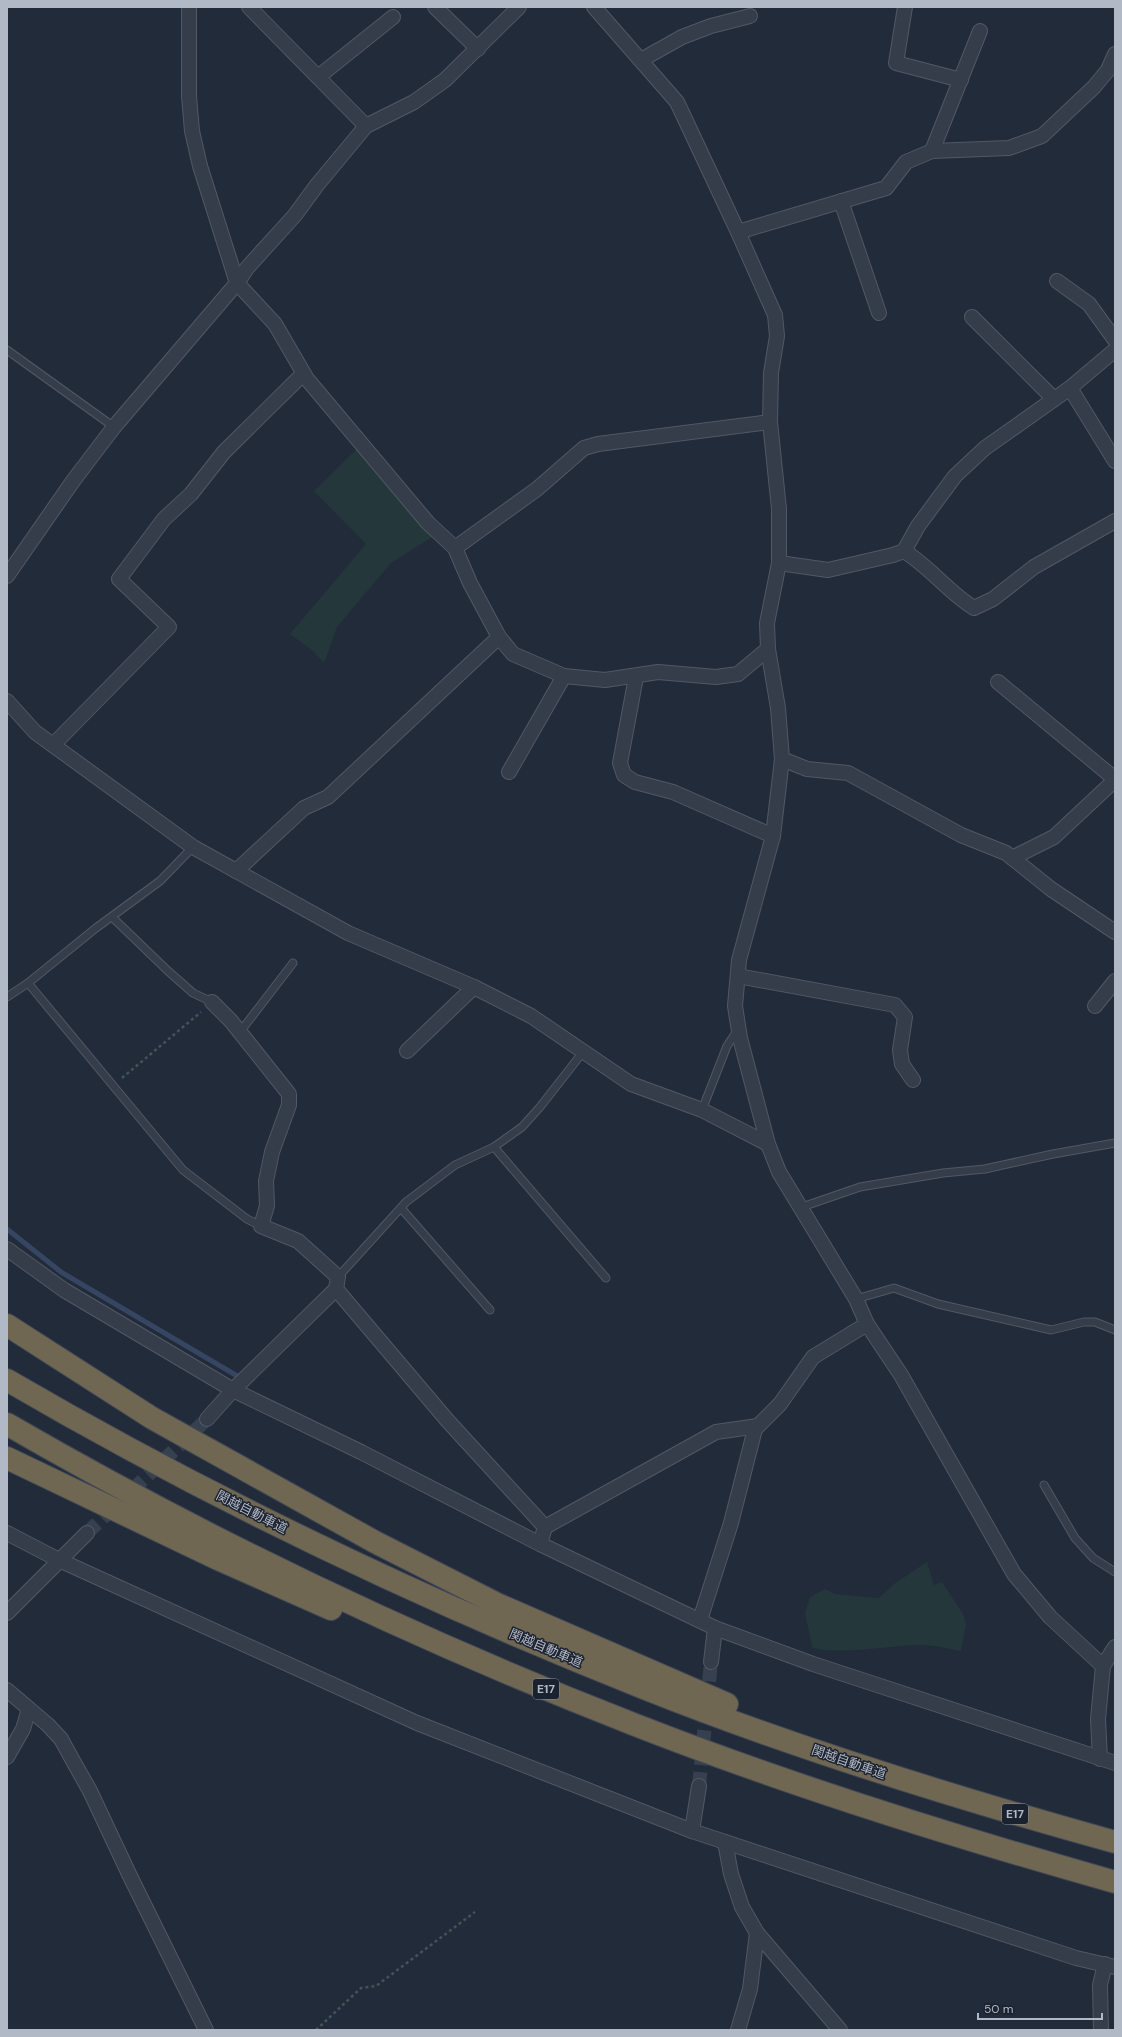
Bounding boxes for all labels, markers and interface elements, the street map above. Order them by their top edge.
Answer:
street label: 関越自動車道 [213,1487,291,1537]
street label: 関越自動車道 [507,1625,585,1671]
road number: E17 [533,1679,559,1699]
street label: 関越自動車道 [809,1741,889,1783]
road number: E17 [1002,1804,1028,1824]
scale bar [978,1995,1102,2021]
text: 50 m [984,2001,1013,2017]

